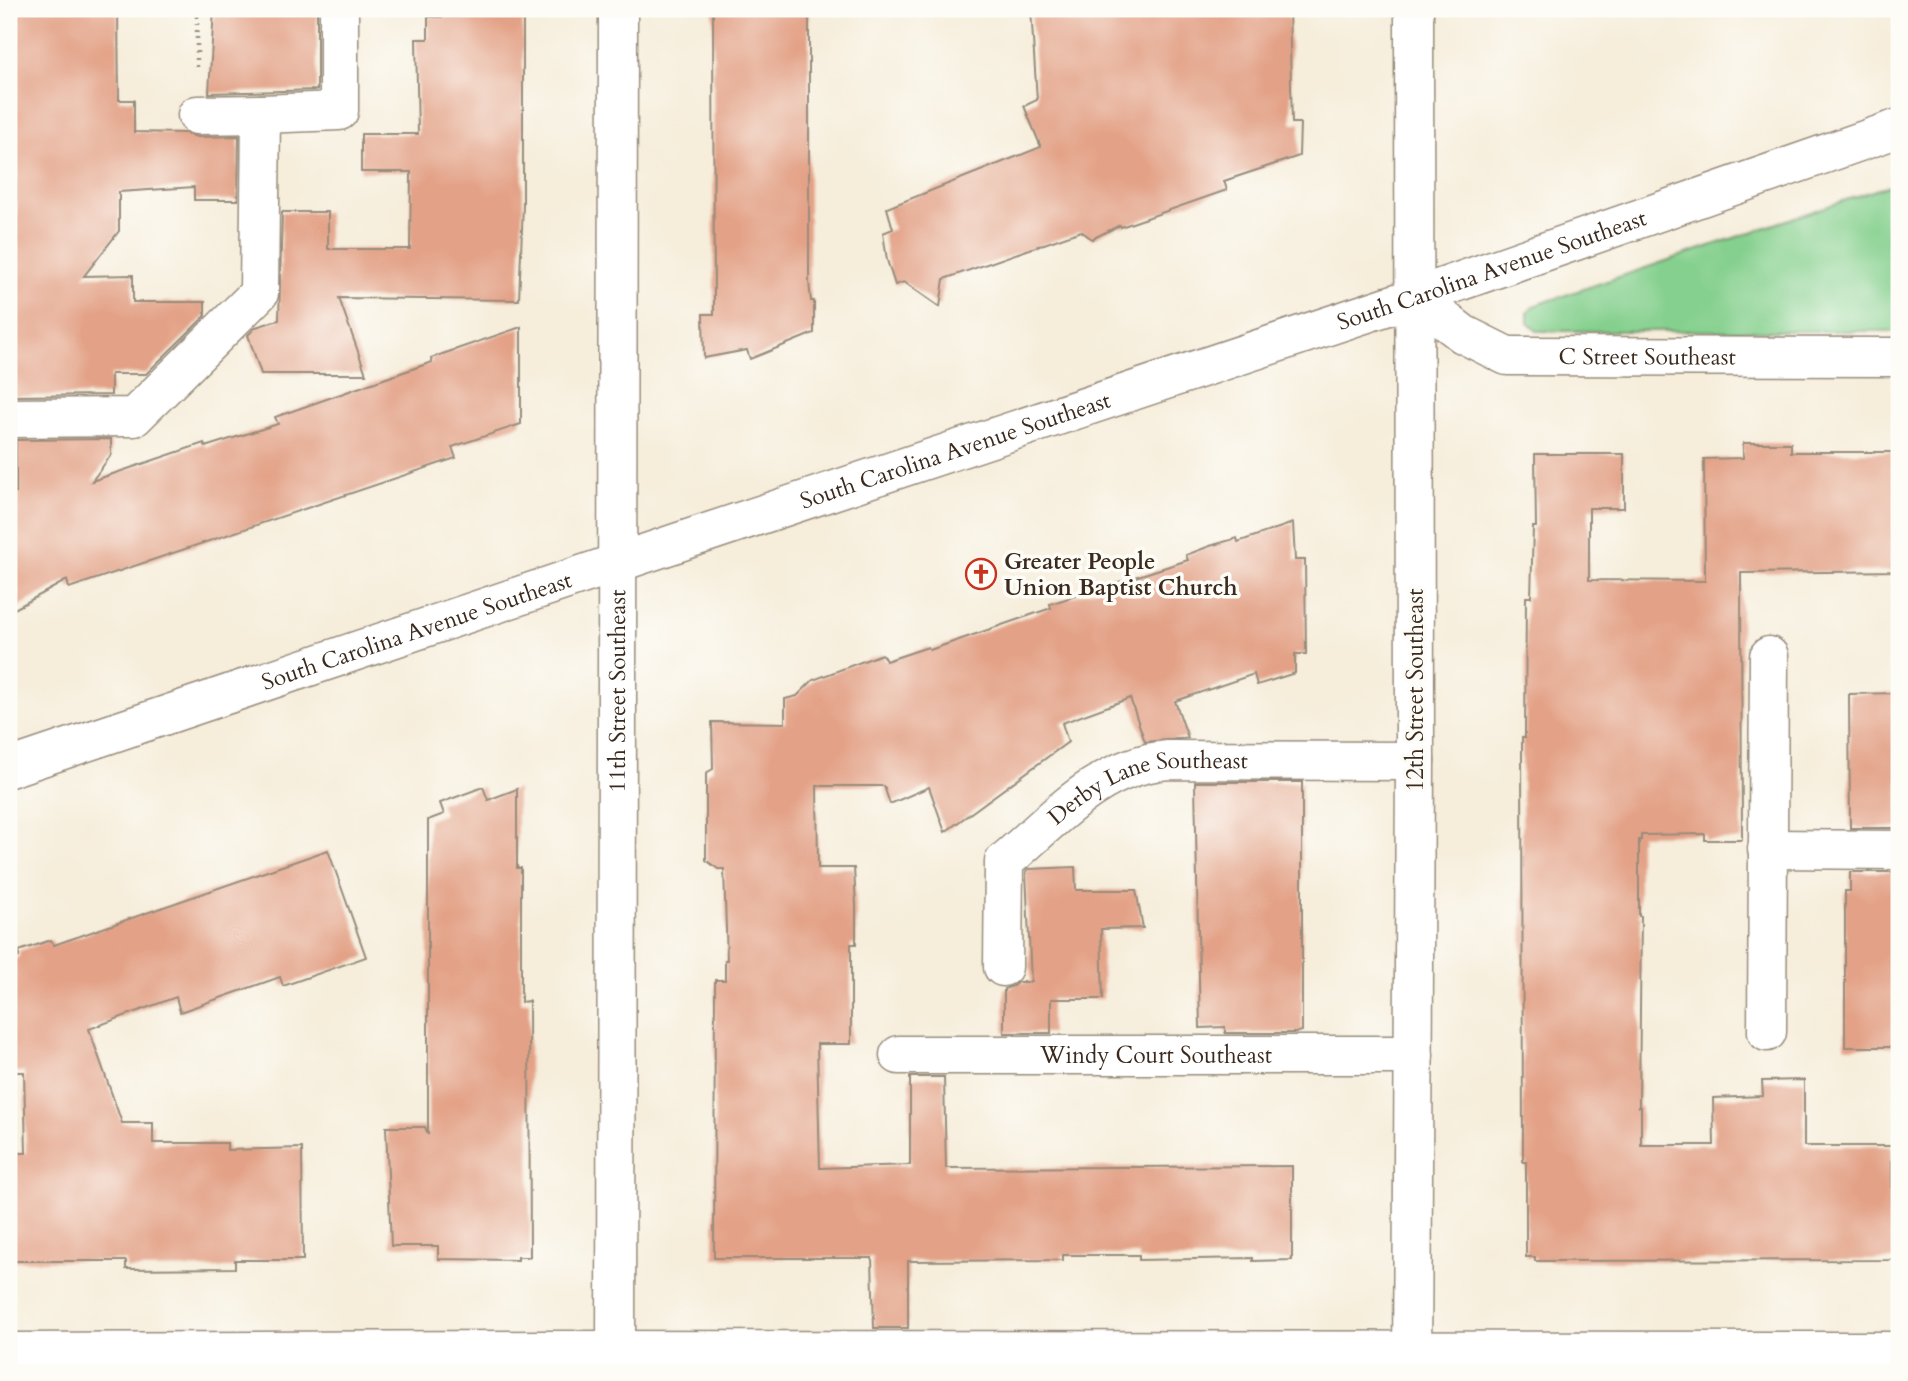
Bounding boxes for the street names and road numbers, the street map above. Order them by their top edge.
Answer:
street label: South Carolina Avenue Southeast [1333,202,1651,338]
street label: C Street Southeast [1559,341,1736,373]
street label: South Carolina Avenue Southeast [796,385,1114,517]
street label: South Carolina Avenue Southeast [258,564,576,698]
street label: 11th Street Southeast [602,589,633,793]
street label: 12th Street Southeast [1400,589,1431,791]
street label: Derby Lane Southeast [1041,745,1248,832]
street label: Windy Court Southeast [1039,1040,1272,1071]

